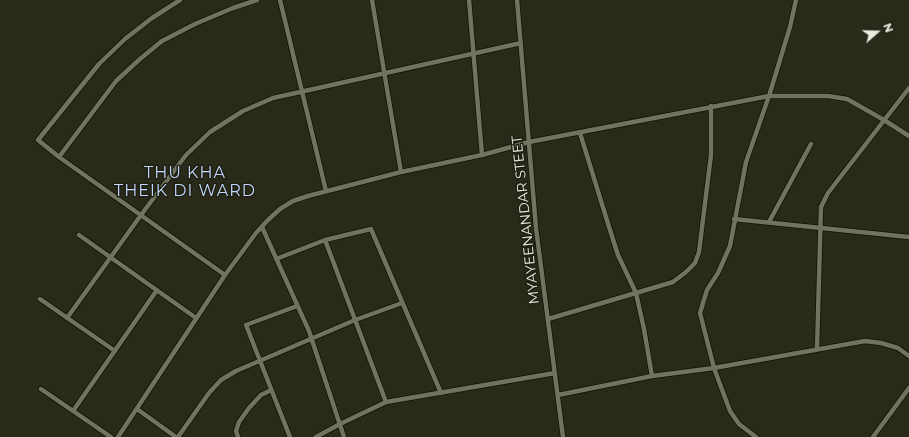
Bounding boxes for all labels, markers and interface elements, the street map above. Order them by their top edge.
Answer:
north arrow [857,12,897,52]
text: N [880,21,896,34]
street label: MYAYEENANDAR STEET [509,135,543,305]
district label: THU KHA THEIK DI WARD [114,163,256,201]

